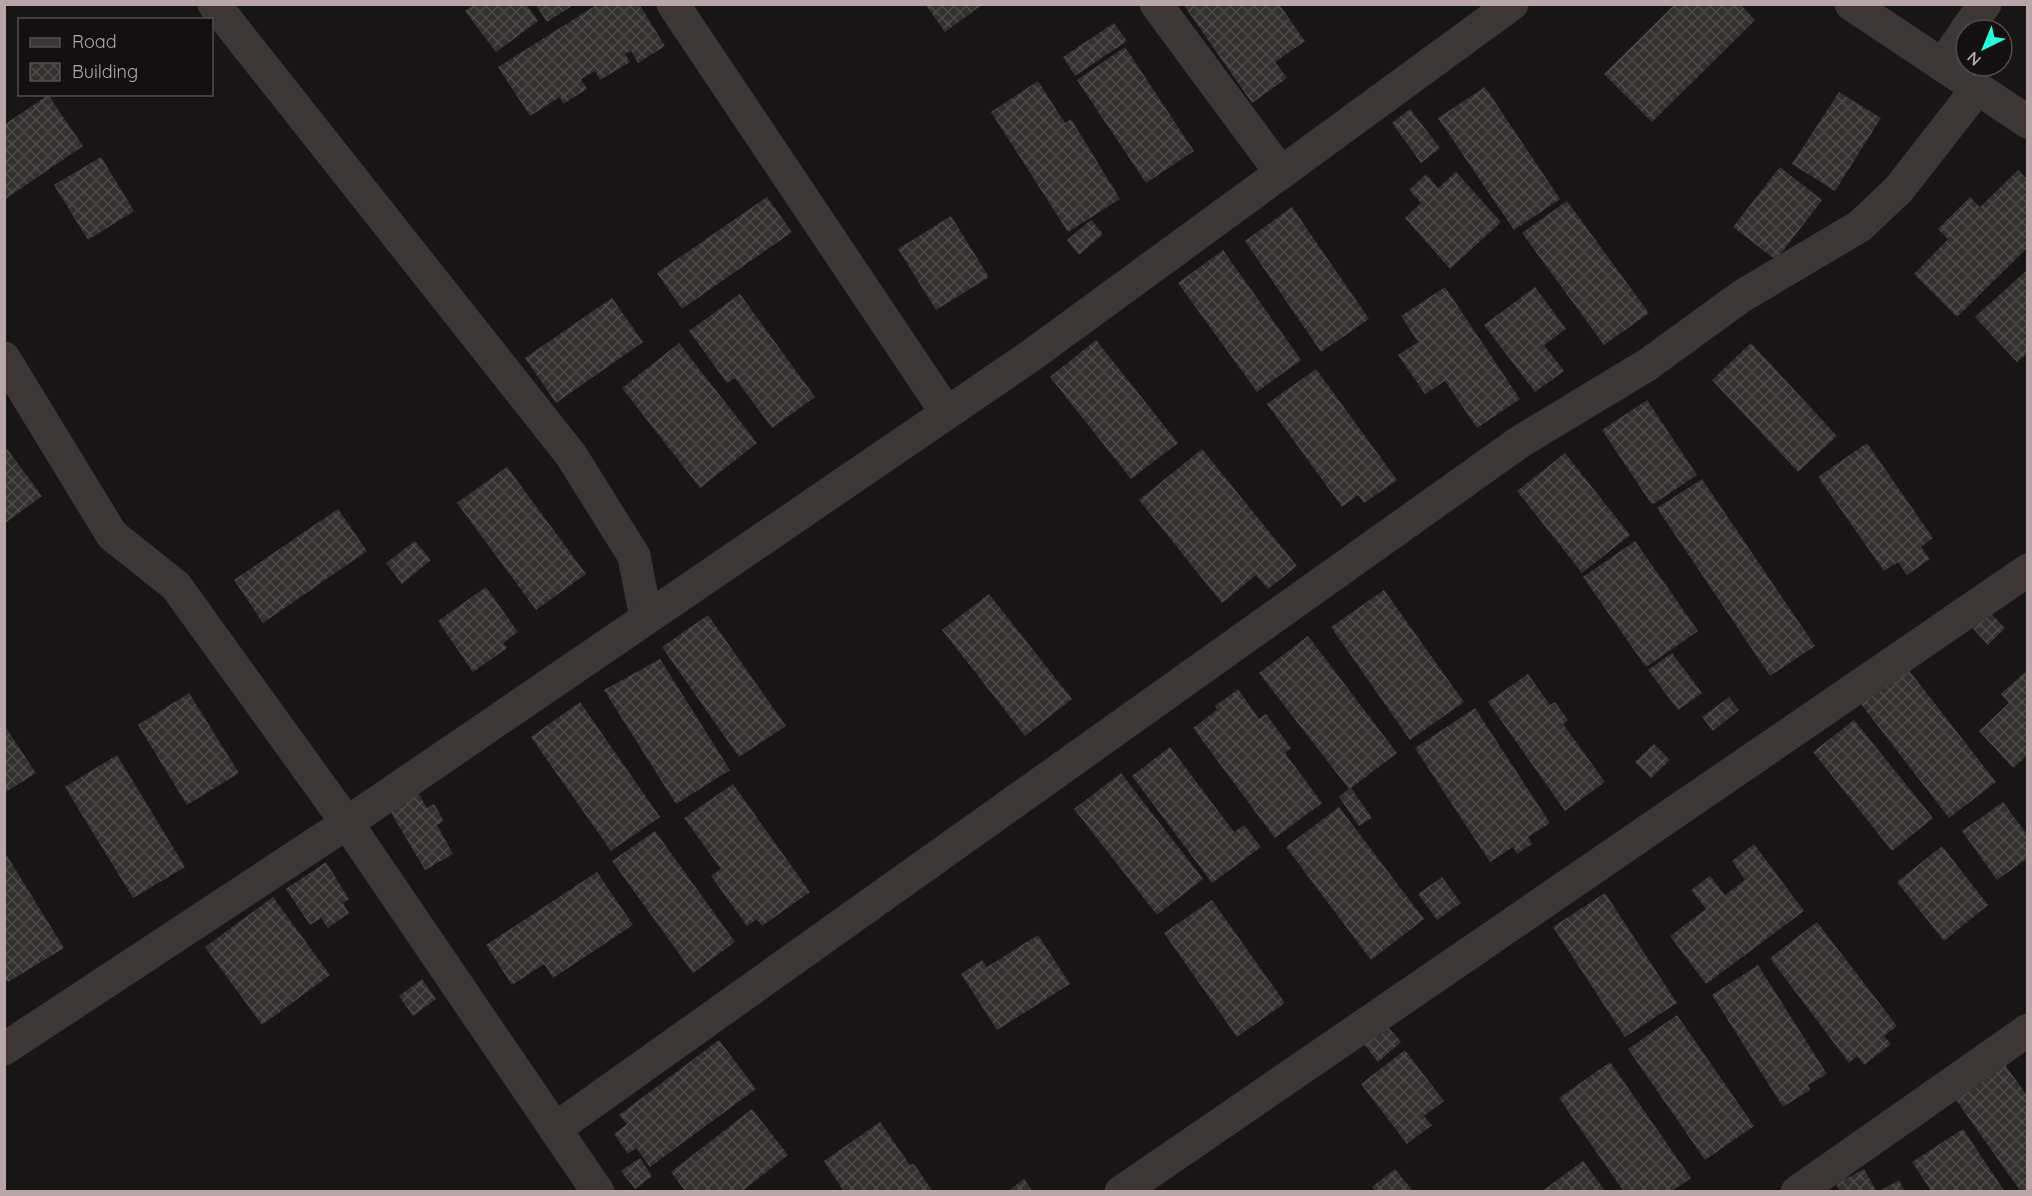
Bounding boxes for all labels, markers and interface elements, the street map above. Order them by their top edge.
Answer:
legend [18,18,213,96]
north arrow [1954,18,2014,78]
text: Road [72,30,117,53]
text: N [1963,48,1985,70]
text: Building [72,60,138,83]

